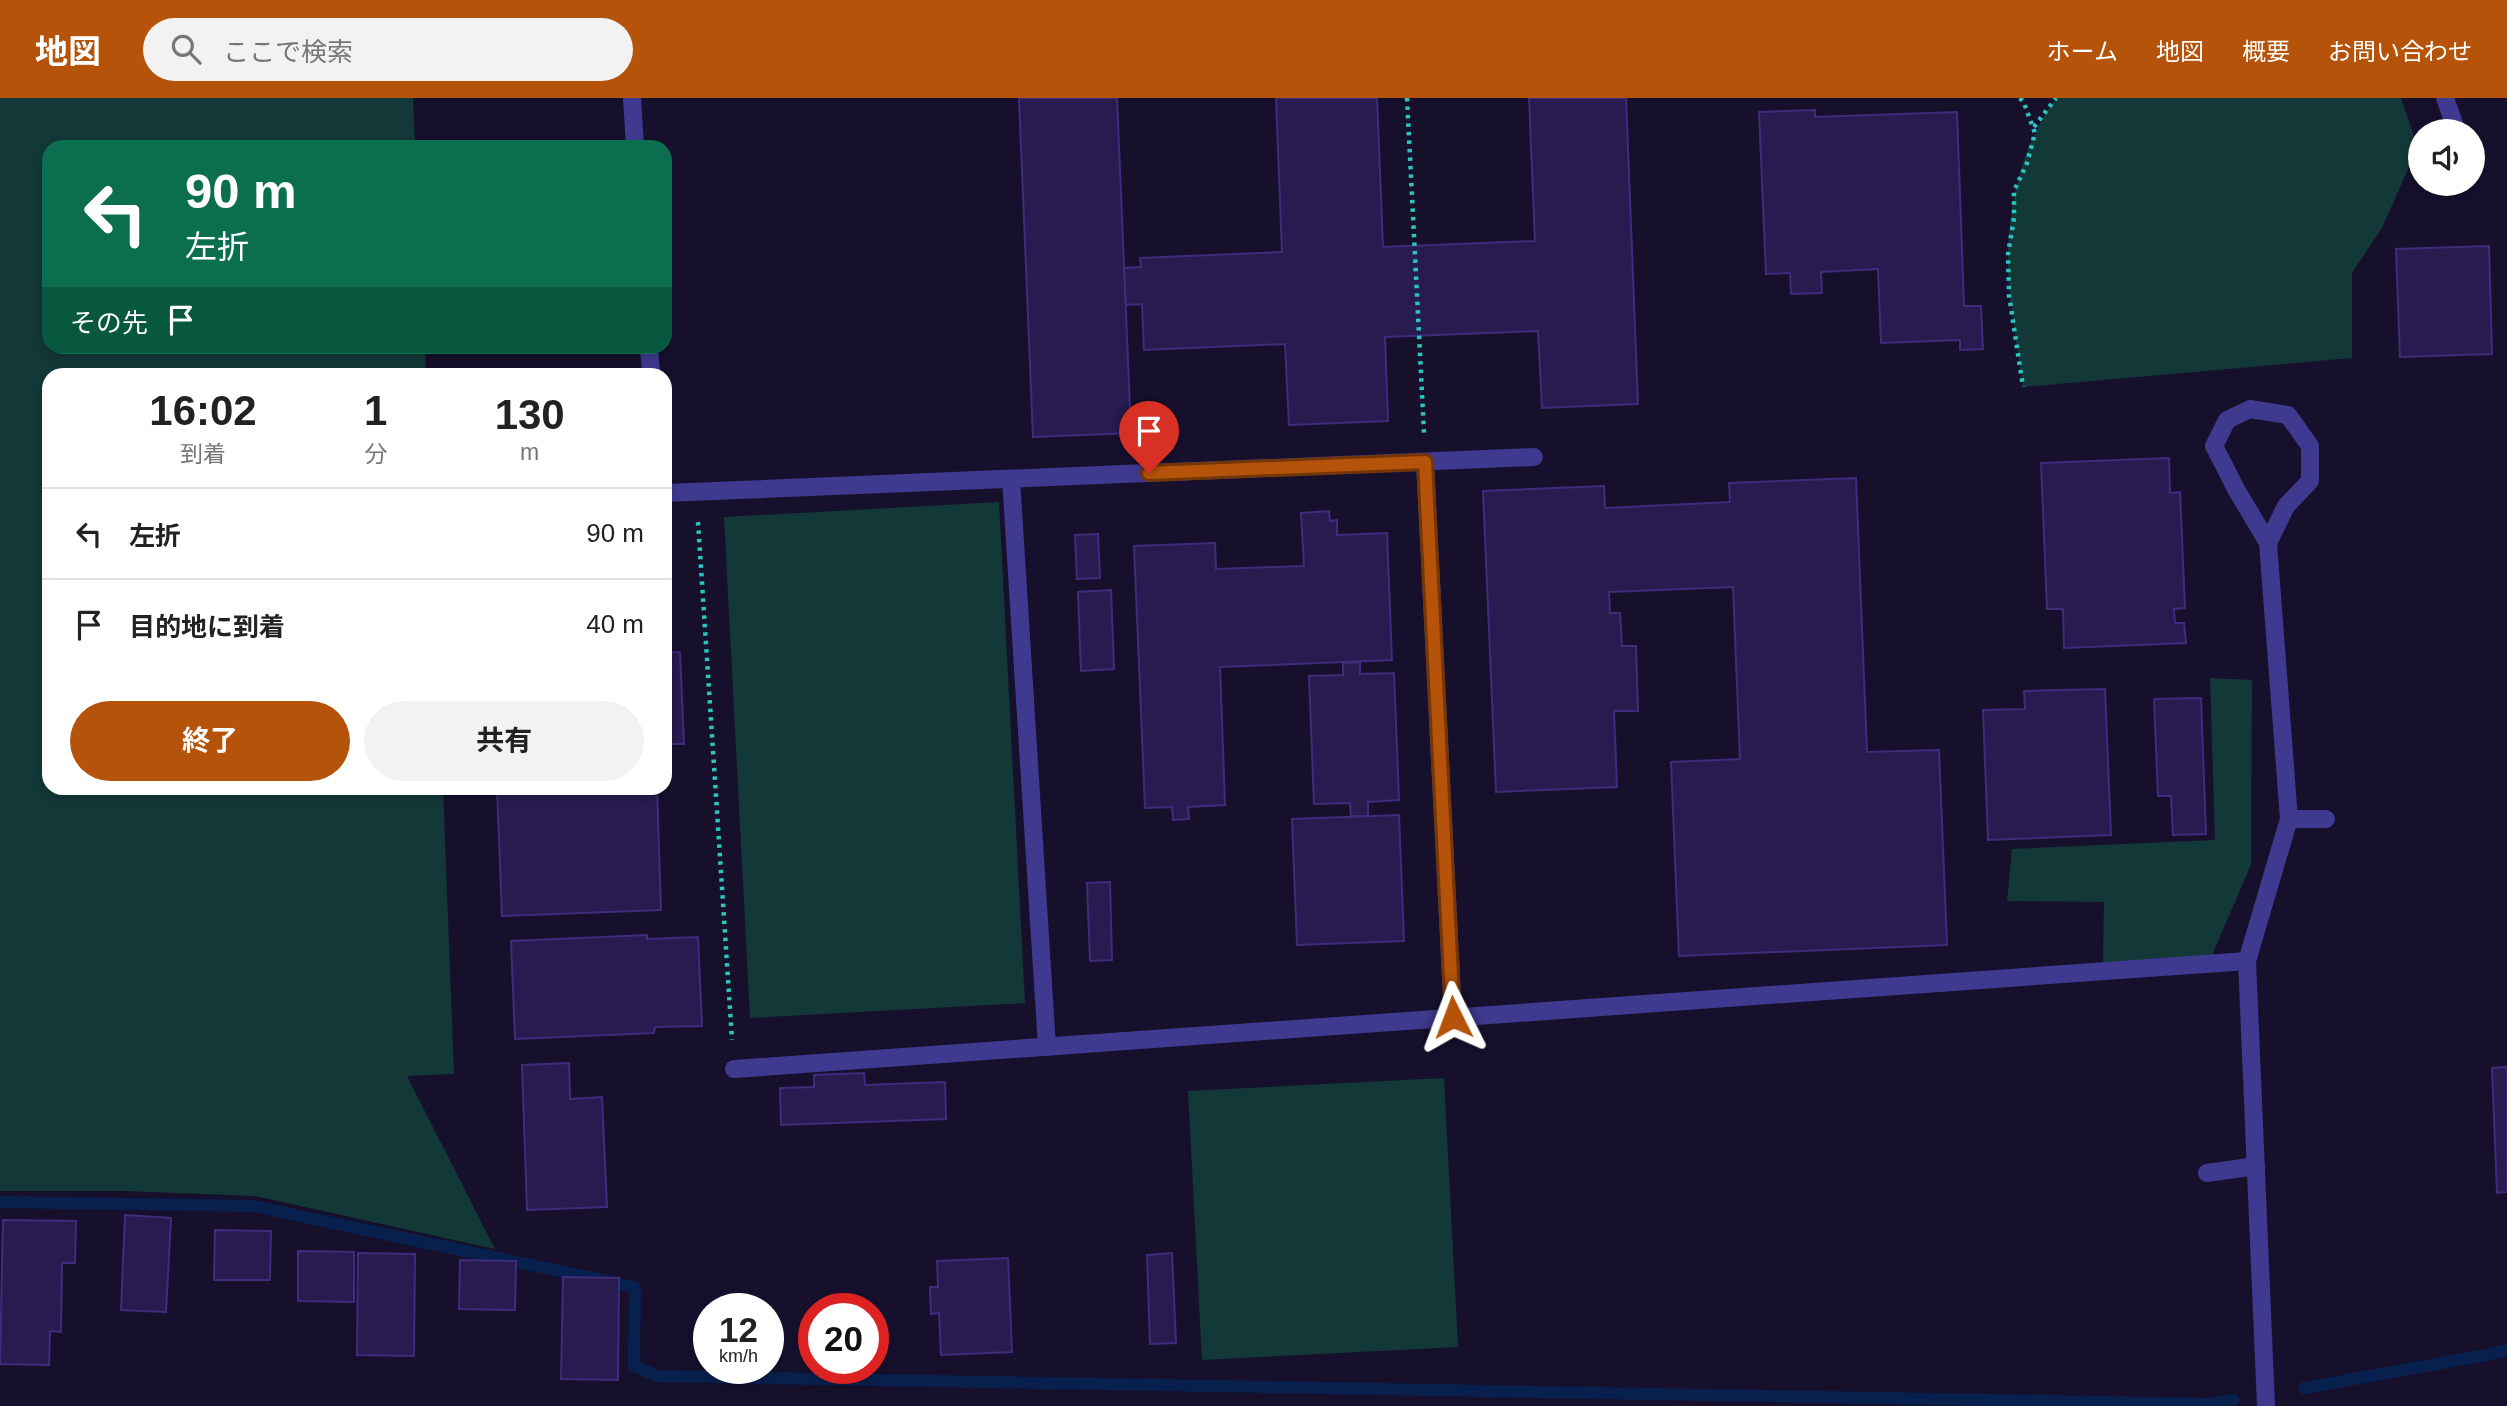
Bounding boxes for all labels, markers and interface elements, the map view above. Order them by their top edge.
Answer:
search box [143,18,633,81]
icon: search [167,30,205,68]
text: 地図 [35,33,101,70]
text: ここで検索 [223,37,353,67]
text: ホーム [2047,38,2118,65]
text: 地図 [2156,38,2204,65]
text: 概要 [2242,38,2290,65]
text: お問い合わせ [2328,38,2472,65]
map controls [2408,119,2485,196]
button: sound [2408,119,2485,196]
text: 90 m [185,164,297,218]
icon: left [70,168,161,259]
text: 左折 [185,229,249,265]
icon: arrive [162,301,200,339]
text: その先 [70,308,148,338]
text: 16:02 [149,387,257,434]
text: 1 [364,387,387,434]
text: 130 [495,391,565,438]
pin [1119,401,1179,473]
icon: arrive [1130,412,1168,450]
text: m [520,439,539,465]
text: 到着 [180,441,226,467]
text: 分 [364,441,387,467]
icon: left [70,515,108,553]
text: 90 m [586,518,644,548]
text: 左折 [129,521,181,551]
icon: arrive [70,606,108,644]
text: 40 m [586,609,644,639]
text: 目的地に到着 [129,612,285,642]
button: 終了 [70,701,350,781]
button: 共有 [364,701,644,781]
position arrow [1416,980,1490,1054]
speed limit sign: 20 [798,1293,889,1384]
text: 12 [719,1310,758,1349]
text: km/h [719,1346,758,1366]

